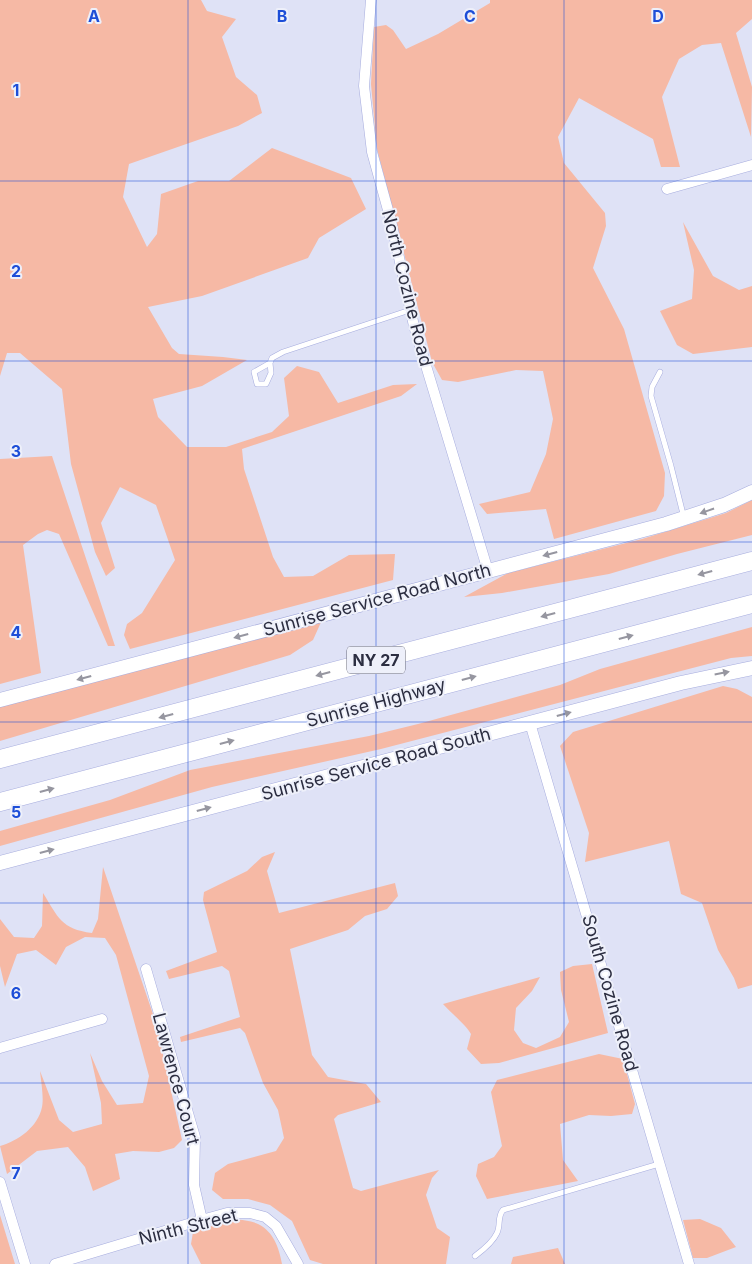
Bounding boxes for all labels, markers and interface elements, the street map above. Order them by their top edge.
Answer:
text: A [88,6,100,26]
text: B [277,6,287,26]
text: C [464,6,476,26]
text: D [652,6,664,26]
text: 1 [13,80,19,100]
street label: North Cozine Road [378,207,437,368]
text: 2 [11,261,21,281]
text: 3 [11,441,21,461]
one-way arrow [699,507,714,515]
one-way arrow [543,550,558,558]
street label: Sunrise Service Road North [261,559,493,640]
one-way arrow [697,570,712,578]
one-way arrow [540,611,555,619]
text: 4 [11,622,22,642]
one-way arrow [234,632,249,640]
one-way arrow [618,633,633,641]
road number: NY 27 [347,646,405,674]
one-way arrow [714,669,730,677]
one-way arrow [315,670,330,678]
one-way arrow [77,674,92,682]
street label: Sunrise Highway [304,674,448,731]
one-way arrow [461,674,476,682]
one-way arrow [557,710,572,718]
one-way arrow [158,712,173,720]
street label: Sunrise Service Road South [259,723,493,804]
one-way arrow [220,738,235,746]
one-way arrow [40,786,55,794]
text: 5 [11,802,21,822]
one-way arrow [197,805,212,813]
one-way arrow [40,847,55,855]
street label: South Cozine Road [578,912,643,1074]
text: 6 [11,983,21,1003]
street label: Lawrence Court [149,1010,204,1147]
text: 7 [11,1163,21,1183]
street label: Ninth Street [136,1204,239,1249]

